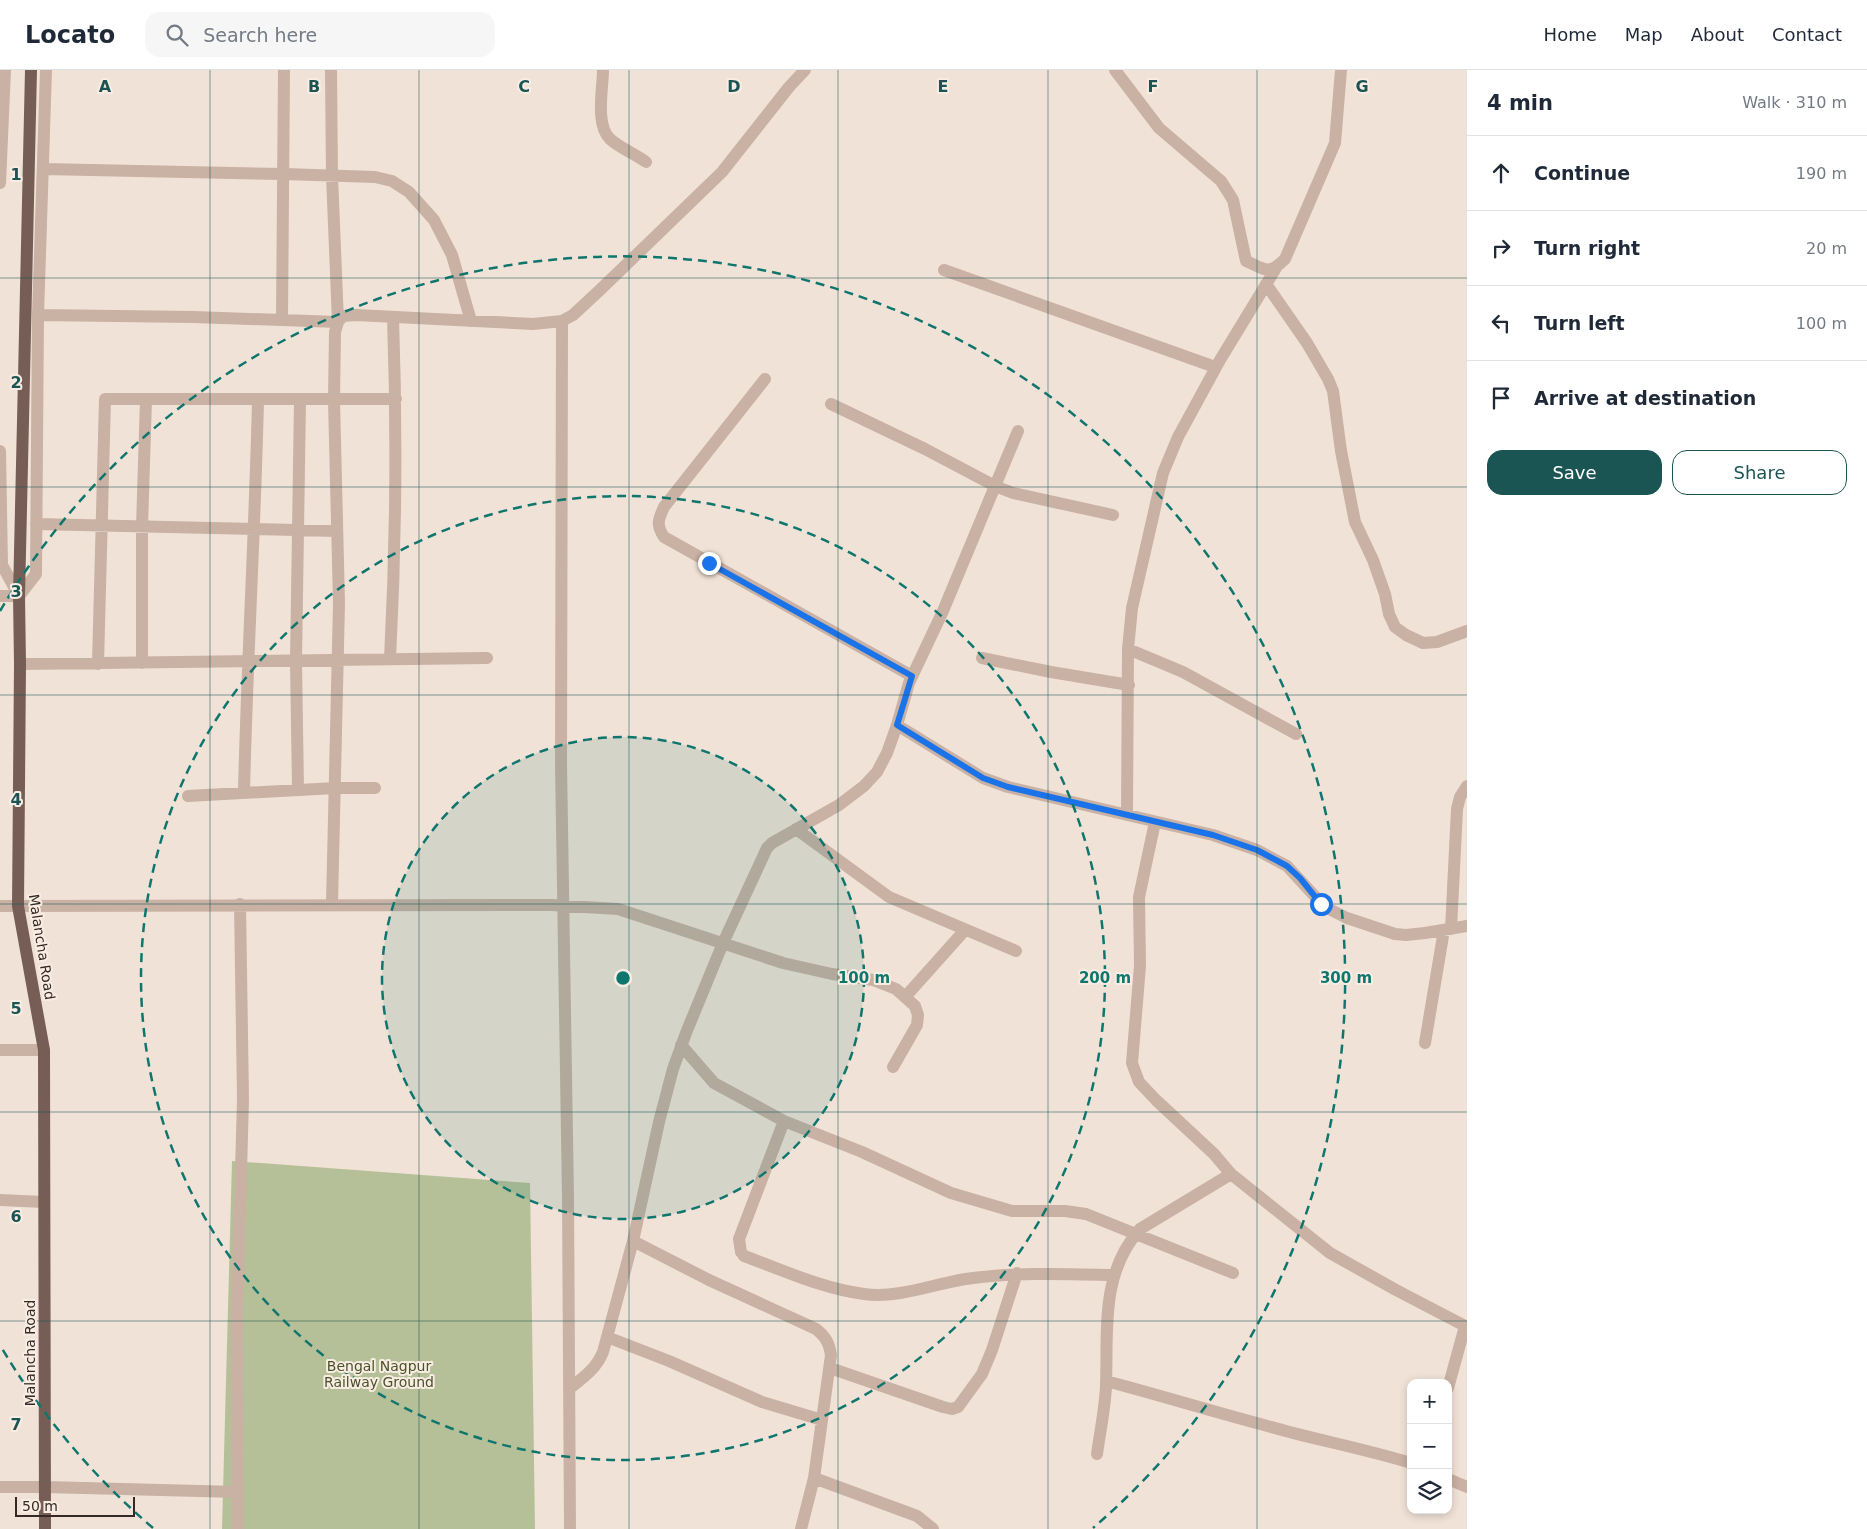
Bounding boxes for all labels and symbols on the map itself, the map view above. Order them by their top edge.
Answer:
text: A [99,77,112,96]
text: B [308,77,320,96]
text: C [518,77,530,96]
text: D [727,77,741,96]
text: E [938,77,948,96]
text: F [1148,77,1158,96]
text: G [1355,77,1369,96]
text: 1 [10,165,22,184]
text: 2 [10,373,22,392]
route end [698,552,721,575]
text: 3 [10,582,22,601]
text: 4 [10,790,22,809]
street label: Malancha Road [26,893,58,1001]
route start [1310,893,1333,916]
centre of rings [614,969,632,987]
text: 100 m [838,969,890,987]
text: 200 m [1079,969,1131,987]
text: 300 m [1320,969,1372,987]
text: 5 [10,999,22,1018]
text: 6 [10,1207,22,1226]
street label: Malancha Road [22,1300,38,1406]
park label: Bengal Nagpur Railway Ground [324,1358,434,1390]
text: 7 [10,1415,22,1434]
scale bar [15,1494,135,1517]

